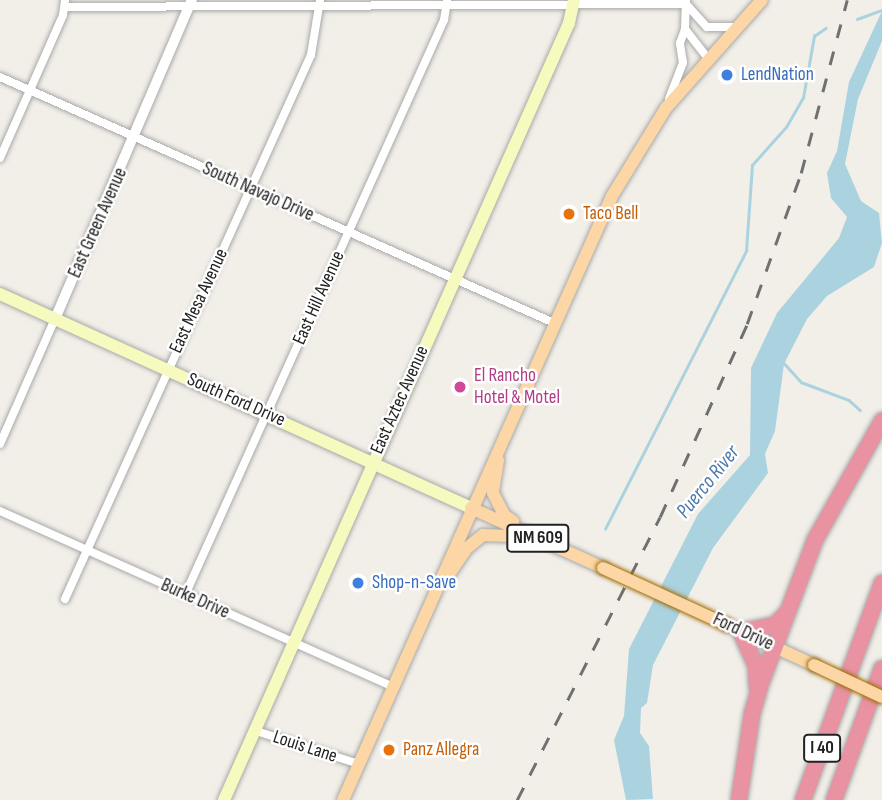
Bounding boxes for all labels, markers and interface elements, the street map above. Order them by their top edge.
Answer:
place label: LendNation [741,64,814,86]
marker: LendNation [719,67,735,83]
street label: South Navajo Drive [199,157,317,227]
street label: East Green Avenue [64,164,132,282]
place label: Taco Bell [583,203,638,225]
marker: Taco Bell [561,206,577,222]
street label: East Mesa Avenue [165,245,233,357]
street label: East Hill Avenue [288,248,350,348]
street label: East Aztec Avenue [366,342,434,458]
place label: El Rancho Hotel & Motel [474,365,560,409]
street label: South Ford Drive [183,368,289,432]
marker: El Rancho Hotel & Motel [452,379,468,395]
water label: Puerco River [671,441,745,523]
road number: NM 609 [505,524,571,552]
place label: Shop-n-Save [372,572,456,594]
street label: Burke Drive [157,574,233,624]
marker: Shop-n-Save [350,575,366,591]
street label: Ford Drive [709,608,777,656]
street label: Louis Lane [270,726,340,768]
road number: I 40 [803,734,841,762]
place label: Panz Allegra [403,739,479,761]
marker: Panz Allegra [381,742,397,758]

